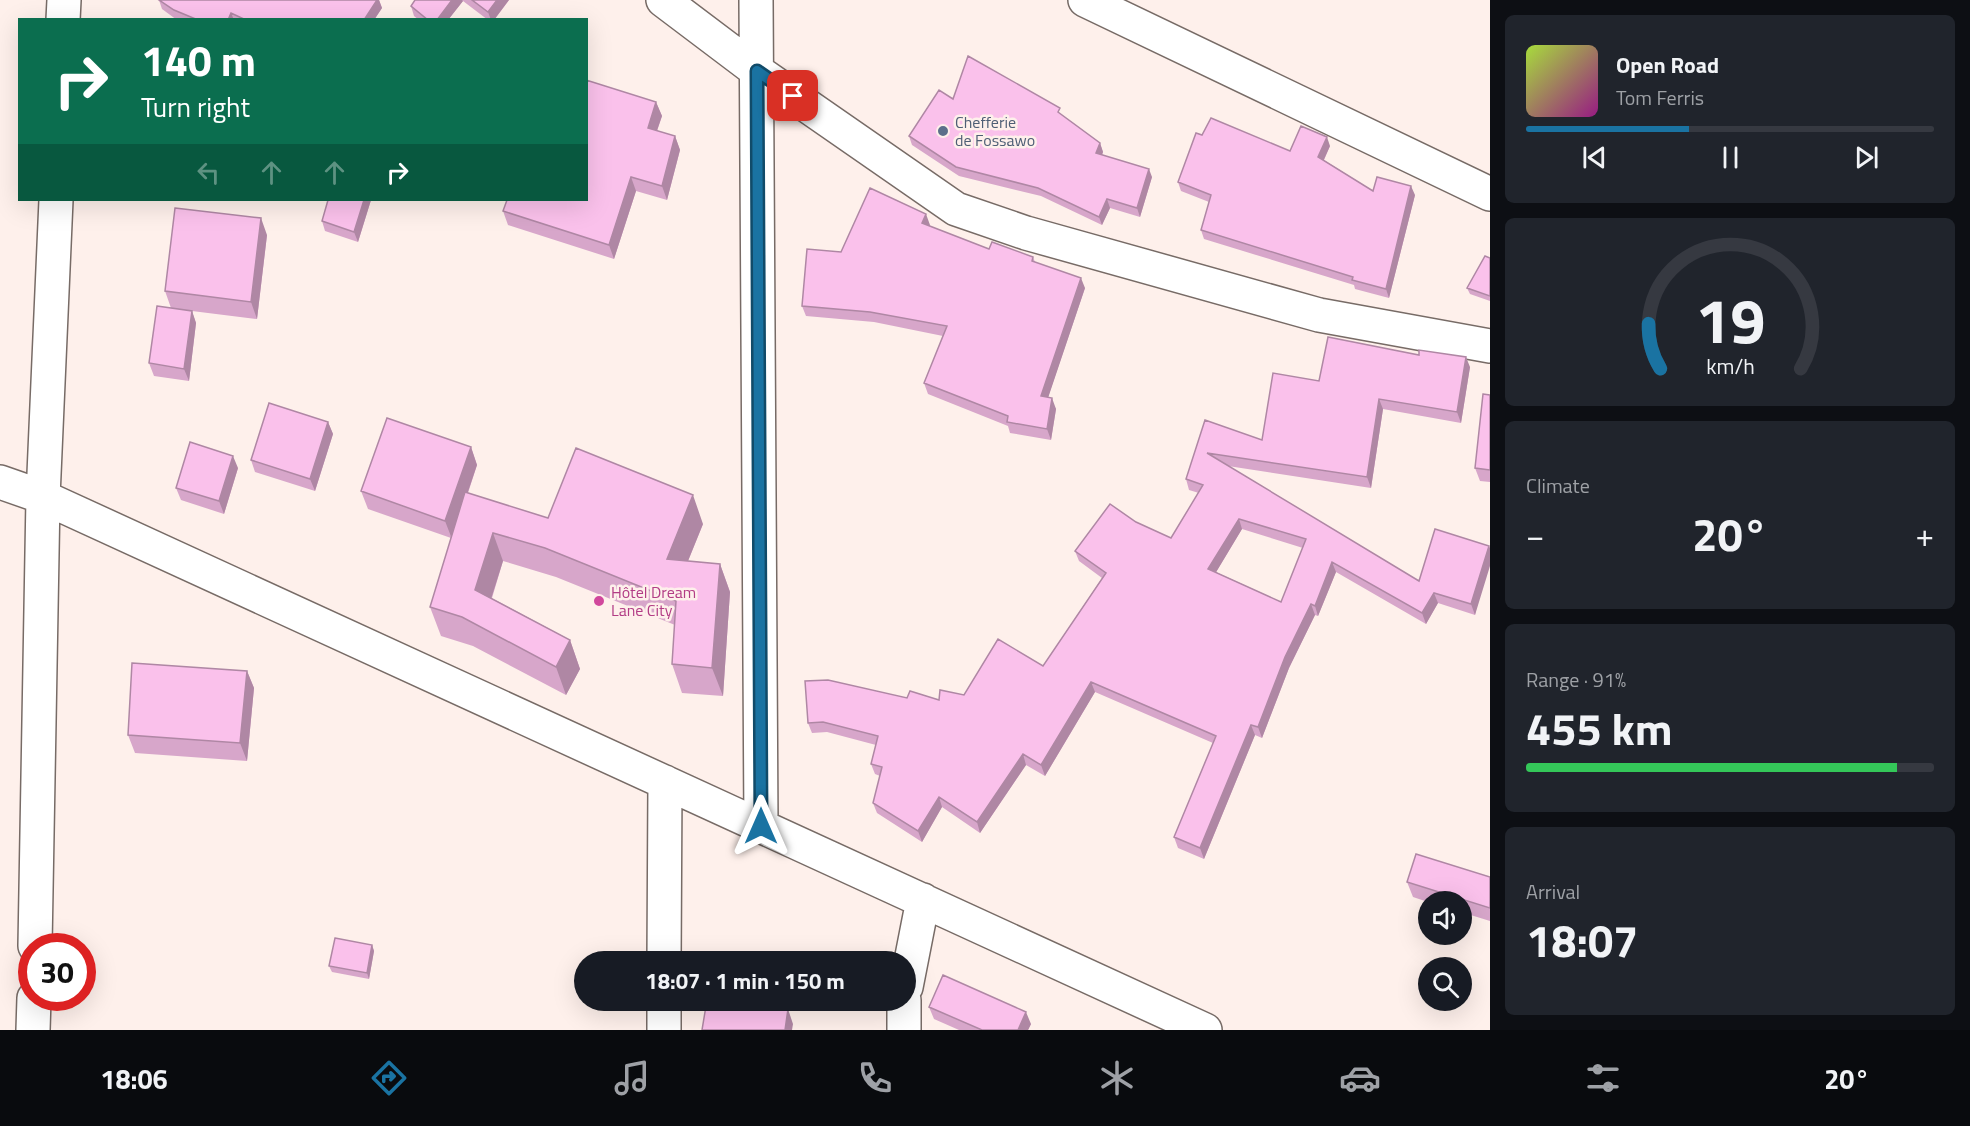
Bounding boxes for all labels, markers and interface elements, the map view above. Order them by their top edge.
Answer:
text: 140 m [141,28,256,92]
icon: right [42,42,120,120]
text: Open Road [1616,48,1719,82]
pin [767,70,818,121]
icon: arrive [776,79,809,112]
text: Tom Ferris [1616,82,1704,113]
text: Turn right [141,86,250,127]
place label: Chefferie de Fossawo [955,110,1035,152]
marker: Chefferie de Fossawo [936,124,950,138]
icon: previous [1578,141,1611,174]
icon: pause [1714,141,1747,174]
icon: next [1850,141,1883,174]
icon: left [192,156,225,189]
icon: ahead [255,156,288,189]
icon: ahead [318,156,351,189]
icon: right [381,156,414,189]
text: 19 [1695,272,1765,367]
text: km/h [1706,350,1754,382]
text: Climate [1526,470,1590,501]
text: 20° [1692,500,1768,568]
text: − [1526,510,1544,560]
text: + [1916,510,1934,560]
place label: Hôtel Dream Lane City [611,580,696,622]
marker: Hôtel Dream Lane City [592,594,606,608]
text: Range · 91% [1526,664,1626,695]
text: 455 km [1526,694,1672,762]
position arrow [729,794,793,858]
text: Arrival [1526,876,1580,907]
map controls [1418,891,1472,1011]
button: sound [1418,891,1472,945]
text: 18:07 [1526,906,1638,974]
speed limit sign: 30 [18,933,96,1011]
button: search [1418,957,1472,1011]
text: 18:07 · 1 min · 150 m [645,964,845,998]
icon: directions [368,1057,410,1099]
icon: music [611,1057,653,1099]
icon: phone [854,1057,896,1099]
icon: climate [1096,1057,1138,1099]
icon: car [1339,1057,1381,1099]
icon: filters [1582,1057,1624,1099]
text: 18:06 [100,1058,168,1099]
text: 20° [1824,1058,1870,1099]

